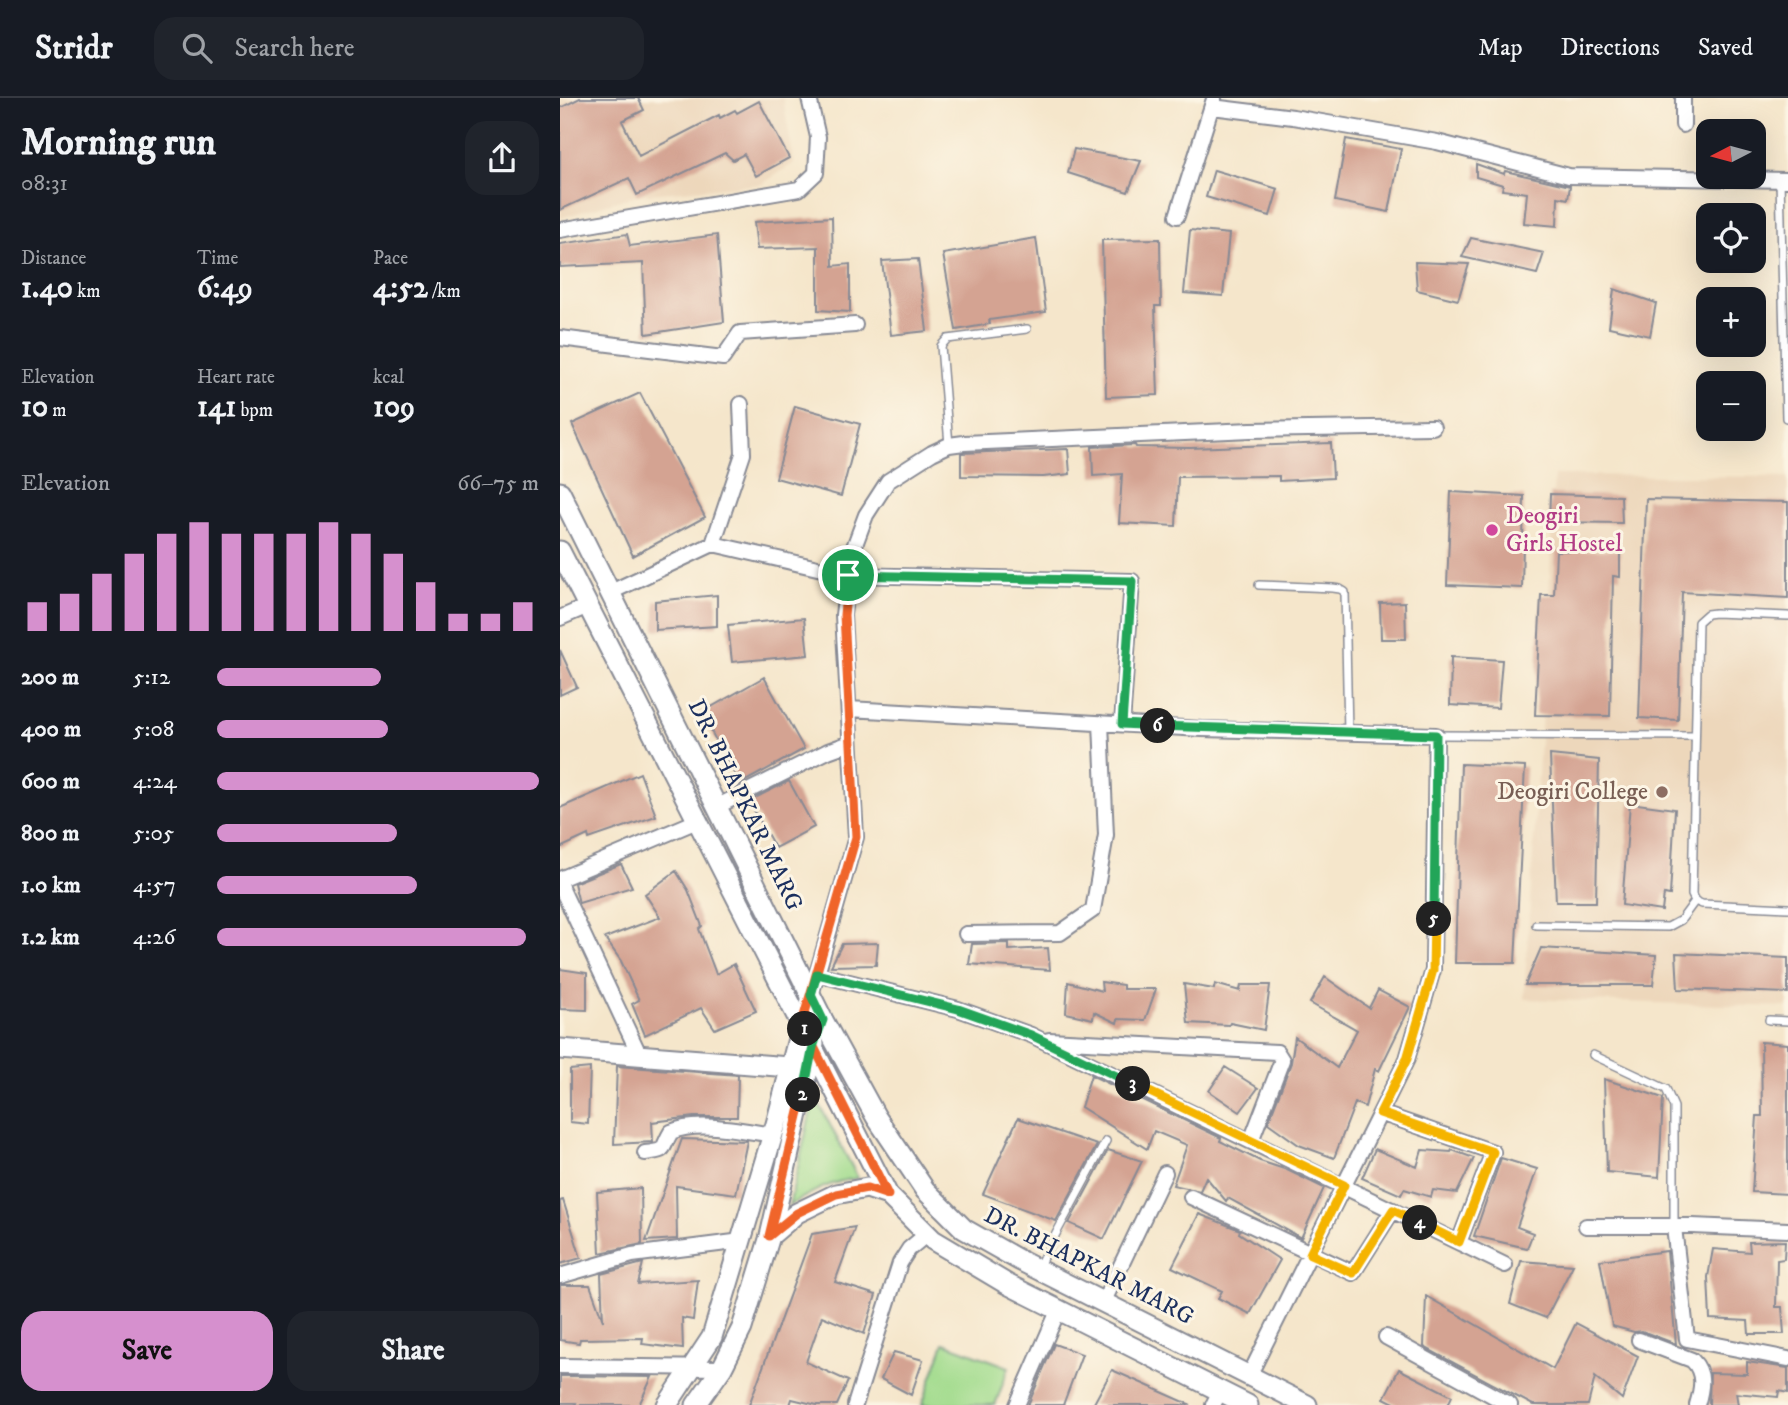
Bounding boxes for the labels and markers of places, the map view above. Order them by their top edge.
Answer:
place label: Deogiri Girls Hostel [1506,501,1623,559]
marker: Deogiri Girls Hostel [1484,522,1500,538]
pin [818,545,878,605]
pin: 6 [1140,708,1176,744]
place label: Deogiri College [1497,777,1648,807]
marker: Deogiri College [1654,784,1670,800]
pin: 5 [1416,902,1452,936]
pin: 1 [788,1012,822,1046]
pin: 3 [1116,1066,1150,1102]
pin: 2 [786,1077,820,1112]
pin: 4 [1402,1206,1438,1240]

